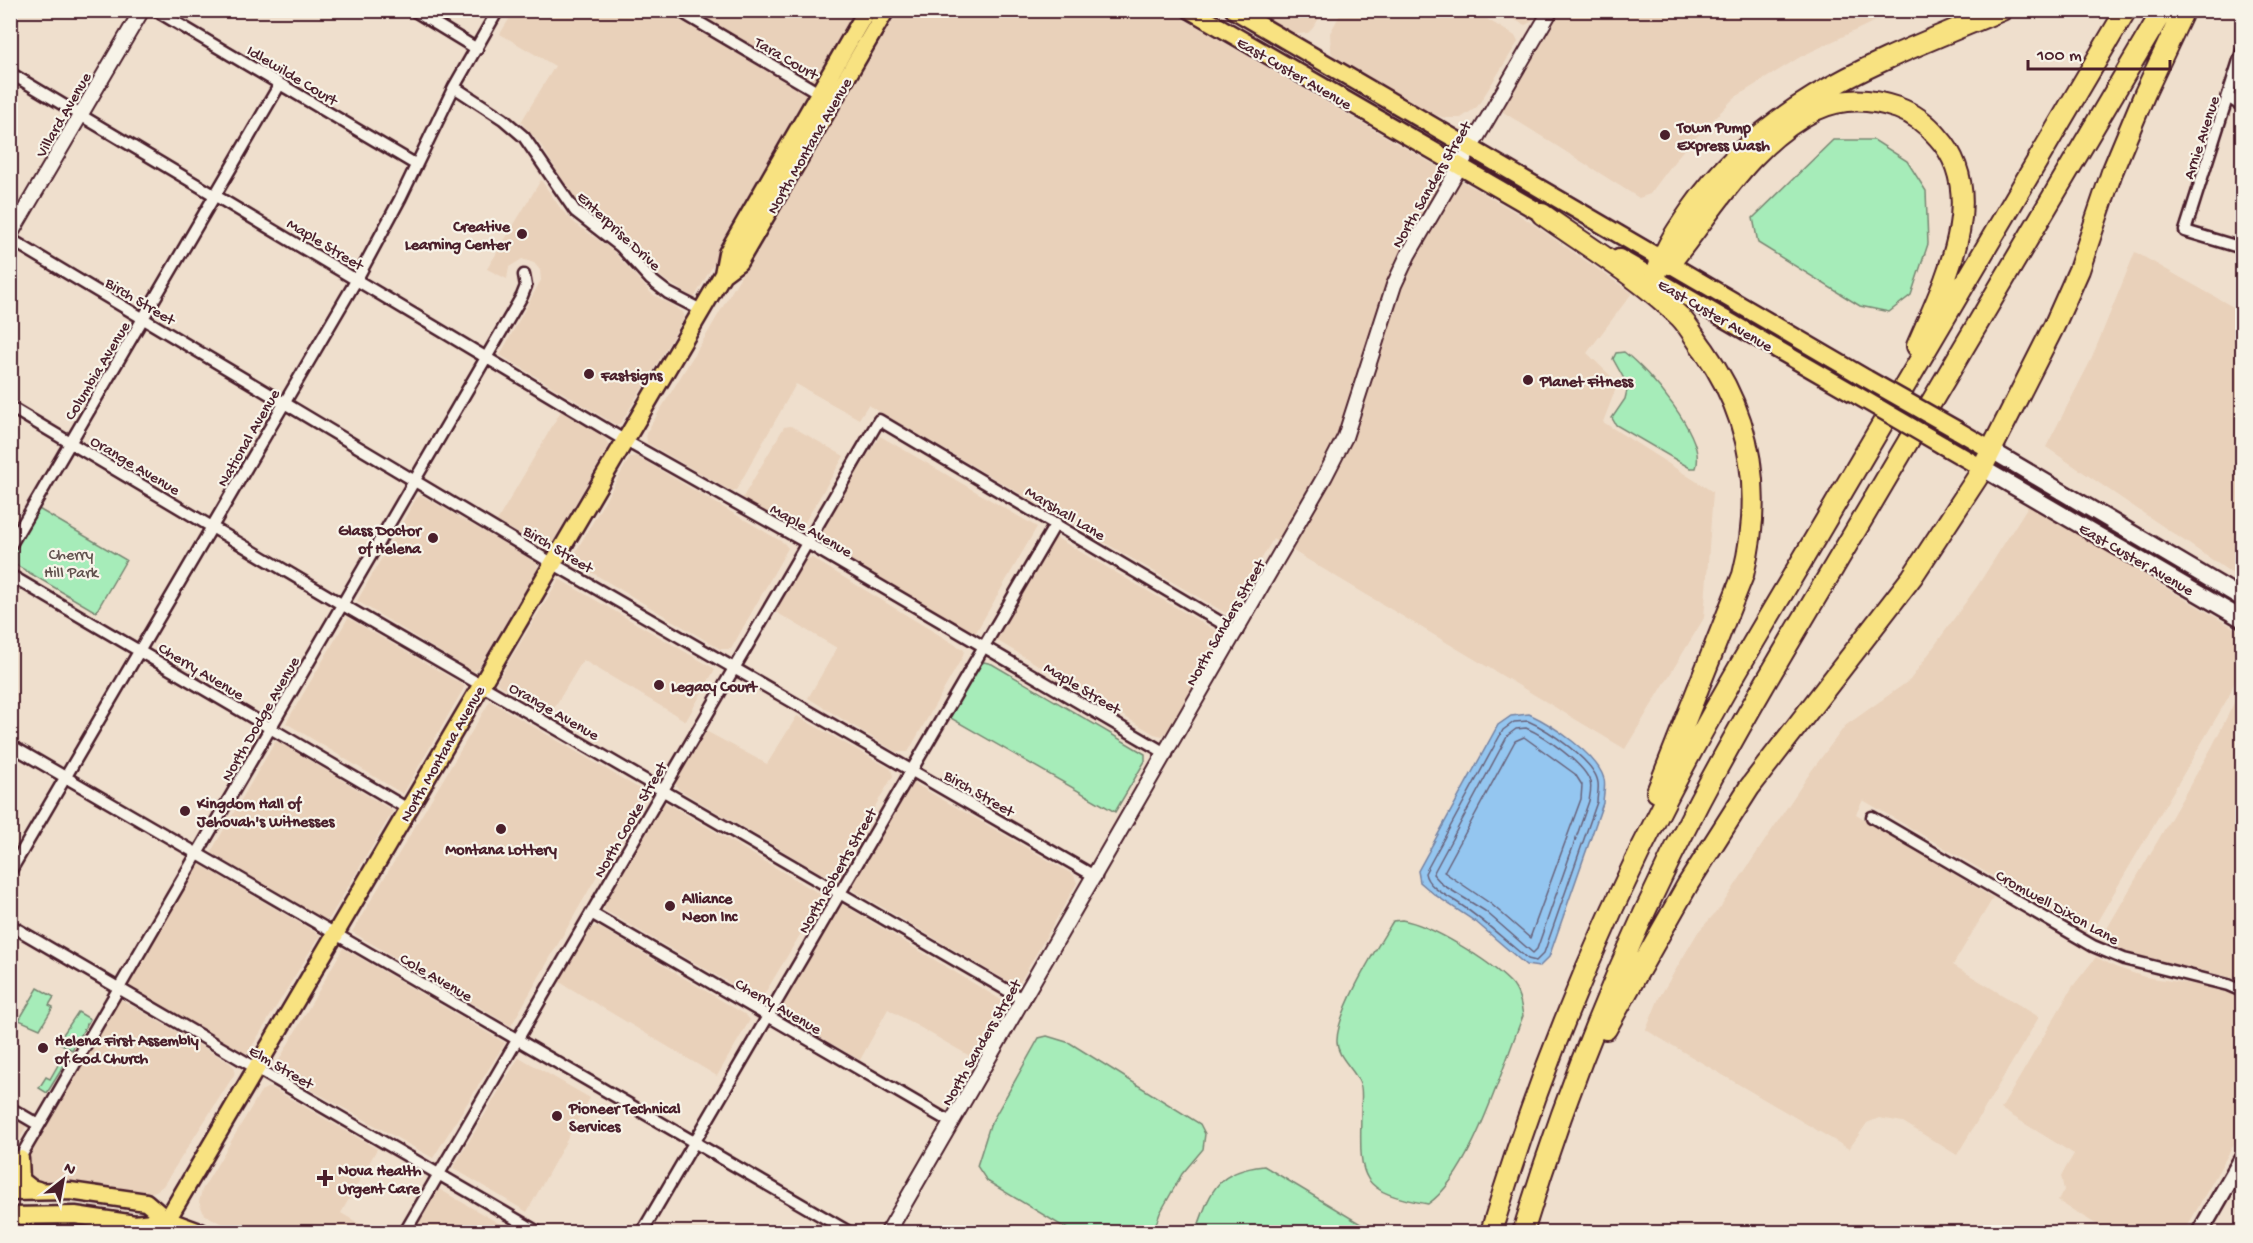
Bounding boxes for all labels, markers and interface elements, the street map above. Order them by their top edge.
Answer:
scale bar [2028,33,2170,71]
street label: Tara Court [749,34,822,87]
street label: East Custer Avenue [1232,34,1355,116]
street label: Idlewilde Court [242,42,341,112]
text: 100 m [2036,46,2082,67]
street label: Villard Avenue [32,69,97,163]
street label: North Montana Avenue [764,75,858,218]
street label: Arnie Avenue [2181,93,2226,182]
street label: North Sanders Street [1389,118,1478,252]
place label: Town Pump Express Wash [1675,120,1770,157]
marker: Town Pump Express Wash [1658,128,1672,142]
street label: Enterprise Drive [572,189,664,277]
street label: Maple Street [282,216,367,277]
place label: Creative Learning Center [405,219,512,256]
marker: Creative Learning Center [515,227,529,241]
street label: Birch Street [100,274,179,332]
street label: East Custer Avenue [1653,276,1776,358]
street label: Columbia Avenue [62,318,136,425]
marker: Fastsigns [582,367,596,381]
place label: Fastsigns [600,368,664,387]
marker: Planet Fitness [1521,373,1535,387]
place label: Planet Fitness [1539,374,1634,393]
street label: National Avenue [214,386,286,491]
street label: Orange Avenue [86,433,183,502]
street label: Marshall Lane [1021,484,1108,547]
street label: Maple Avenue [766,501,855,564]
street label: East Custer Avenue [2074,520,2197,602]
street label: Birch Street [518,522,597,580]
place label: Glass Doctor of Helena [338,523,423,560]
marker: Glass Doctor of Helena [426,531,440,545]
park label: Cherry Hill Park [44,547,100,584]
street label: North Sanders Street [1183,556,1272,690]
street label: Cherry Avenue [154,640,247,706]
street label: North Dodge Avenue [219,653,306,785]
street label: Maple Street [1039,660,1124,721]
marker: Legacy Court [652,678,666,692]
place label: Legacy Court [671,679,758,698]
street label: Orange Avenue [505,680,602,747]
street label: North Montana Avenue [397,683,491,826]
street label: North Cooke Street [591,758,674,882]
street label: Birch Street [939,767,1018,823]
place label: Kingdom Hall of Jehovah's Witnesses [196,795,335,833]
marker: Kingdom Hall of Jehovah's Witnesses [178,804,192,818]
street label: North Roberts Street [795,805,883,938]
marker: Montana Lottery [494,822,508,836]
place label: Montana Lottery [445,842,557,861]
street label: Cromwell Dixon Lane [1991,867,2122,951]
place label: Alliance Neon Inc [681,891,739,928]
marker: Alliance Neon Inc [663,899,677,913]
street label: Cole Avenue [396,951,476,1008]
street label: Cherry Avenue [731,976,824,1041]
street label: North Sanders Street [939,976,1028,1110]
place label: Helena First Assembly of God Church [54,1033,199,1070]
marker: Helena First Assembly of God Church [36,1041,50,1055]
street label: Elm Street [245,1043,317,1096]
place label: Pioneer Technical Services [568,1101,681,1138]
marker: Pioneer Technical Services [550,1109,564,1123]
north arrow [33,1150,93,1210]
text: N [60,1159,79,1181]
place label: Nova Health Urgent Care [338,1163,422,1200]
marker: Nova Health Urgent Care [316,1169,334,1187]

